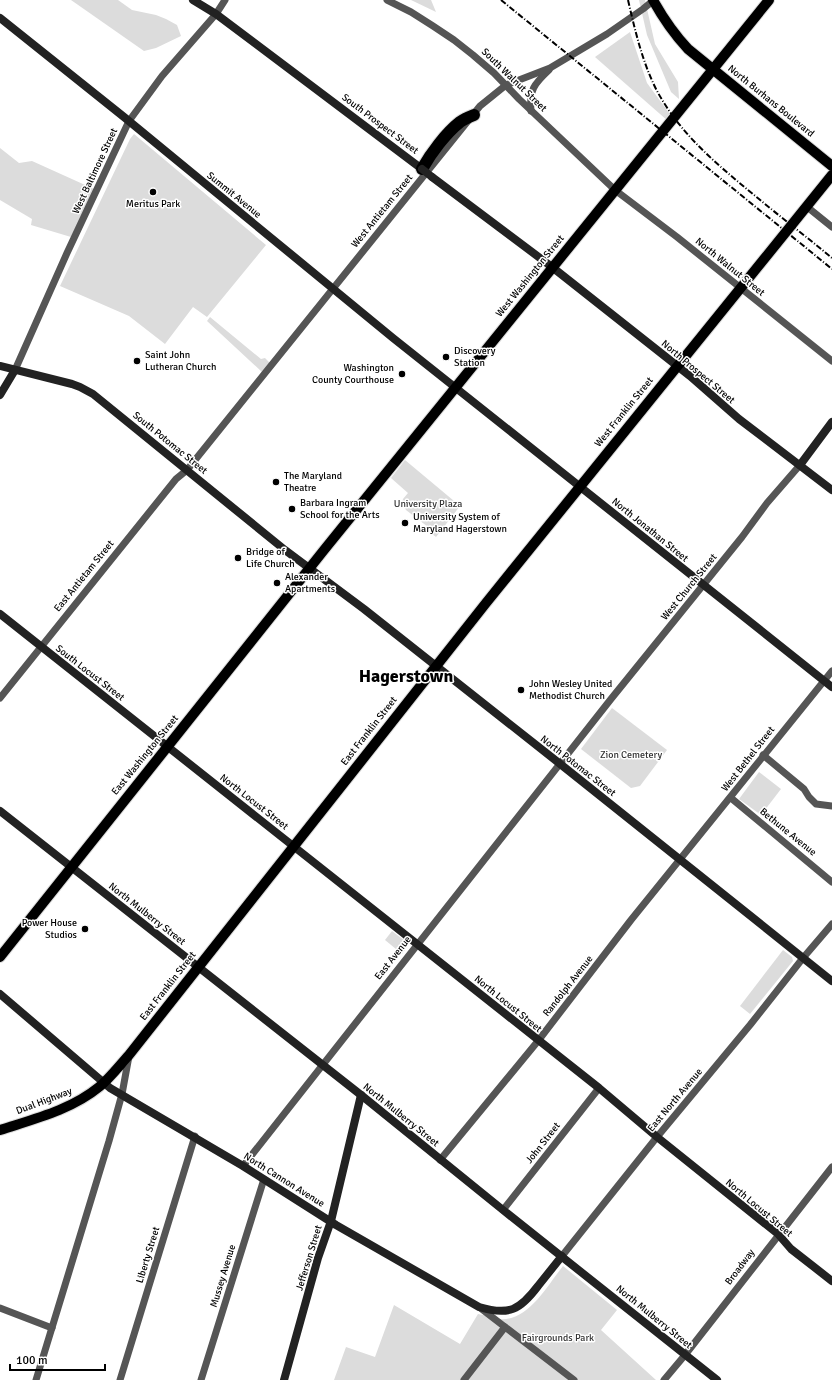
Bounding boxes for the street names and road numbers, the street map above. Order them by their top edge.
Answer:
street label: South Walnut Street [479,46,550,115]
street label: North Burhans Boulevard [725,62,817,140]
street label: South Prospect Street [339,91,421,157]
street label: West Baltimore Street [70,126,120,216]
street label: Summit Avenue [204,169,264,221]
street label: West Antietam Street [349,172,416,250]
street label: West Washington Street [493,232,567,319]
street label: North Walnut Street [693,235,768,299]
street label: North Prospect Street [659,338,738,407]
street label: West Franklin Street [592,374,656,449]
street label: South Potomac Street [130,409,210,477]
street label: North Jonathan Street [609,495,691,565]
street label: East Antietam Street [52,537,117,614]
street label: West Church Street [659,551,720,623]
street label: South Locust Street [53,642,127,704]
street label: East Franklin Street [338,694,400,768]
street label: East Washington Street [109,712,181,797]
street label: West Bethel Street [719,724,777,794]
street label: North Potomac Street [538,733,618,799]
street label: North Locust Street [217,772,291,833]
street label: Bethune Avenue [757,805,819,859]
street label: North Mulberry Street [106,880,188,948]
street label: East Avenue [372,934,414,982]
street label: East Franklin Street [137,949,199,1023]
street label: Randolph Avenue [540,953,596,1019]
street label: North Locust Street [472,973,545,1035]
street label: East North Avenue [645,1066,705,1134]
street label: North Mulberry Street [361,1081,442,1150]
street label: Dual Highway [14,1085,74,1117]
street label: John Street [523,1120,563,1166]
street label: North Cannon Avenue [241,1150,327,1210]
street label: North Locust Street [723,1177,795,1240]
street label: Jefferson Street [293,1223,325,1292]
street label: Liberty Street [134,1225,162,1285]
street label: Mussey Avenue [208,1243,238,1309]
street label: Broadway [723,1246,758,1287]
street label: North Mulberry Street [614,1283,695,1352]

